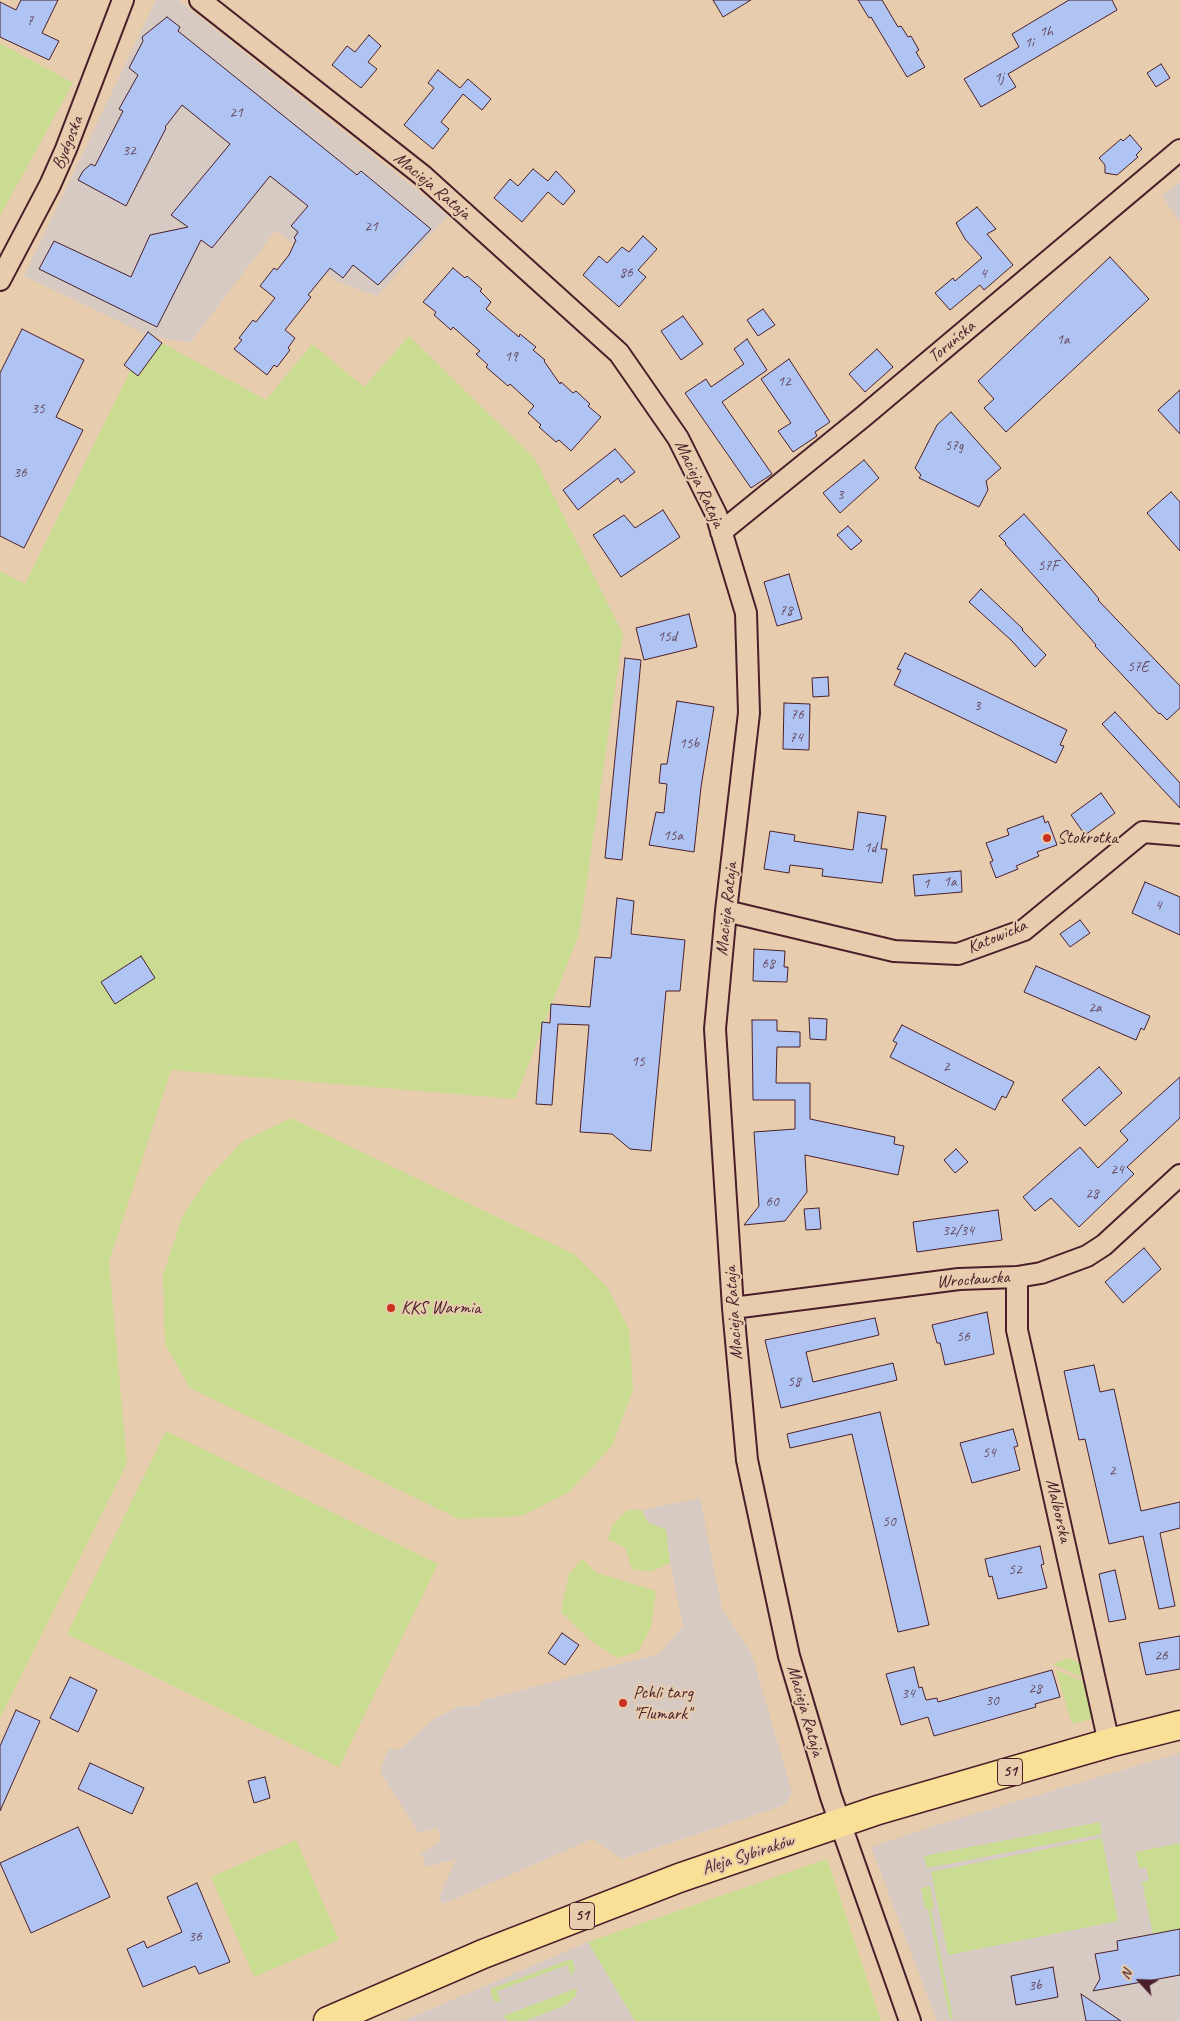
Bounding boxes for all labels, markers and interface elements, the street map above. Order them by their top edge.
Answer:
house number: 7 [27,12,33,30]
house number: 1h [1039,23,1053,41]
house number: 1i [1024,34,1034,52]
house number: 1j [994,69,1004,87]
house number: 21 [229,104,243,122]
street label: Bydgoska [48,113,88,173]
house number: 32 [122,142,136,160]
street label: Macieja Rataja [389,148,475,224]
house number: 21 [364,218,378,236]
house number: 86 [619,264,633,282]
house number: 4 [980,265,986,283]
street label: Toruńska [924,316,980,368]
house number: 1a [1056,331,1070,349]
house number: 19 [504,348,518,366]
house number: 12 [777,373,791,391]
house number: 35 [31,400,45,418]
street label: Macieja Rataja [669,437,729,531]
house number: 57g [945,437,963,455]
house number: 36 [13,464,27,482]
house number: 3 [837,486,843,504]
house number: 57F [1038,557,1058,575]
house number: 78 [779,602,793,620]
house number: 15d [657,628,677,646]
house number: 57E [1127,658,1149,676]
house number: 3 [974,697,980,715]
house number: 76 [790,706,804,724]
house number: 74 [789,729,803,747]
house number: 15b [679,735,699,753]
house number: 15a [663,827,683,845]
place label: Stokrotka [1057,827,1118,849]
marker: Stokrotka [1041,832,1053,844]
house number: 1d [864,839,876,857]
street label: Macieja Rataja [711,861,743,957]
house number: 1a [943,873,957,891]
house number: 1 [923,875,929,893]
house number: 4 [1155,897,1161,915]
street label: Katowicka [964,915,1030,959]
house number: 68 [761,955,775,973]
house number: 2a [1088,999,1102,1017]
house number: 15 [631,1053,645,1071]
house number: 2 [943,1058,949,1076]
house number: 24 [1110,1161,1124,1179]
house number: 28 [1085,1185,1099,1203]
house number: 60 [765,1193,779,1211]
house number: 32/34 [942,1222,974,1240]
street label: Macieja Rataja [720,1265,748,1361]
street label: Wrocławska [936,1267,1010,1293]
place label: KKS Warmia [401,1297,481,1319]
marker: KKS Warmia [385,1302,397,1314]
house number: 56 [956,1328,970,1346]
house number: 58 [787,1373,801,1391]
house number: 54 [982,1444,996,1462]
house number: 2 [1109,1462,1115,1480]
street label: Malborska [1040,1477,1076,1545]
house number: 50 [882,1513,896,1531]
house number: 52 [1008,1561,1022,1579]
house number: 26 [1154,1647,1168,1665]
street label: Macieja Rataja [782,1663,828,1759]
house number: 28 [1028,1680,1042,1698]
place label: Pchli targ "Flumark" [633,1682,693,1725]
house number: 34 [901,1685,915,1703]
house number: 30 [985,1692,999,1710]
marker: Pchli targ "Flumark" [617,1697,629,1709]
road number: 51 [998,1758,1022,1785]
street label: Aleja Sybiraków [700,1830,796,1880]
road number: 51 [570,1902,594,1930]
house number: 36 [188,1928,202,1946]
north arrow [1115,1956,1165,2006]
text: N [1116,1967,1135,1982]
house number: 3b [1028,1977,1042,1995]

